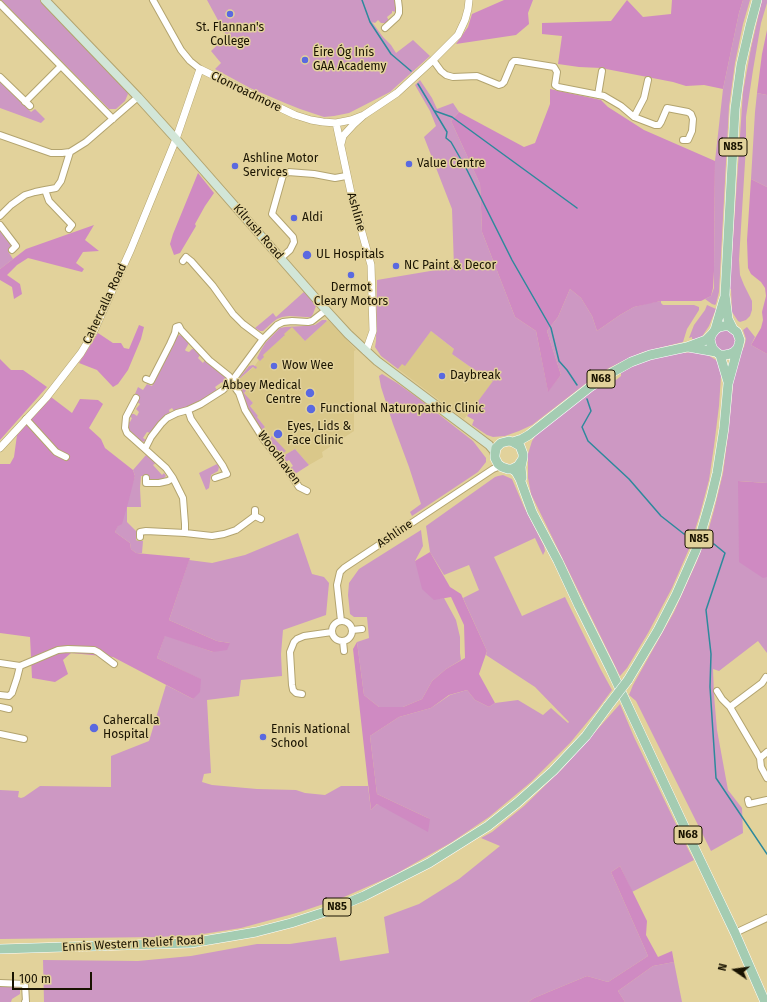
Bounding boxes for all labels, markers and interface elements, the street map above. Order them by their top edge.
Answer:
marker: St. Flannan's College [225,9,235,19]
place label: St. Flannan's College [196,21,264,49]
place label: Éire Óg Inís GAA Academy [313,46,386,74]
marker: Éire Óg Inís GAA Academy [300,55,310,65]
street label: Clonroadmore [208,69,284,115]
road number: N85 [719,138,747,156]
place label: Ashline Motor Services [243,152,318,180]
place label: Value Centre [417,157,485,171]
marker: Value Centre [404,159,414,169]
marker: Ashline Motor Services [230,161,240,171]
street label: Ashline [344,191,368,233]
street label: Kilrush Road [230,201,286,263]
place label: Aldi [302,211,323,225]
marker: Aldi [289,213,299,223]
place label: UL Hospitals [316,248,384,262]
marker: UL Hospitals [301,249,313,261]
place label: NC Paint & Decor [404,259,496,273]
street label: Cahercalla Road [80,261,130,347]
marker: NC Paint & Decor [391,261,401,271]
marker: Dermot Cleary Motors [346,270,356,280]
place label: Dermot Cleary Motors [314,281,388,309]
place label: Wow Wee [282,359,333,373]
marker: Wow Wee [269,361,279,371]
place label: Daybreak [450,369,500,383]
road number: N68 [587,370,615,388]
marker: Daybreak [437,371,447,381]
place label: Abbey Medical Centre [222,379,301,407]
marker: Abbey Medical Centre [304,387,316,399]
place label: Functional Naturopathic Clinic [320,402,484,416]
marker: Functional Naturopathic Clinic [305,403,317,415]
place label: Eyes, Lids & Face Clinic [287,420,351,448]
street label: Woodhaven [254,428,304,488]
marker: Eyes, Lids & Face Clinic [272,428,284,440]
street label: Ashline [374,517,416,551]
road number: N85 [685,530,713,548]
place label: Cahercalla Hospital [103,714,159,742]
marker: Cahercalla Hospital [88,722,100,734]
place label: Ennis National School [271,723,350,751]
marker: Ennis National School [258,732,268,742]
road number: N68 [674,826,702,844]
road number: N85 [323,898,351,916]
street label: Ennis Western Relief Road [62,933,204,955]
north arrow [715,950,755,990]
text: N [716,962,730,972]
scale bar [14,964,94,990]
text: 100 m [19,972,51,986]

